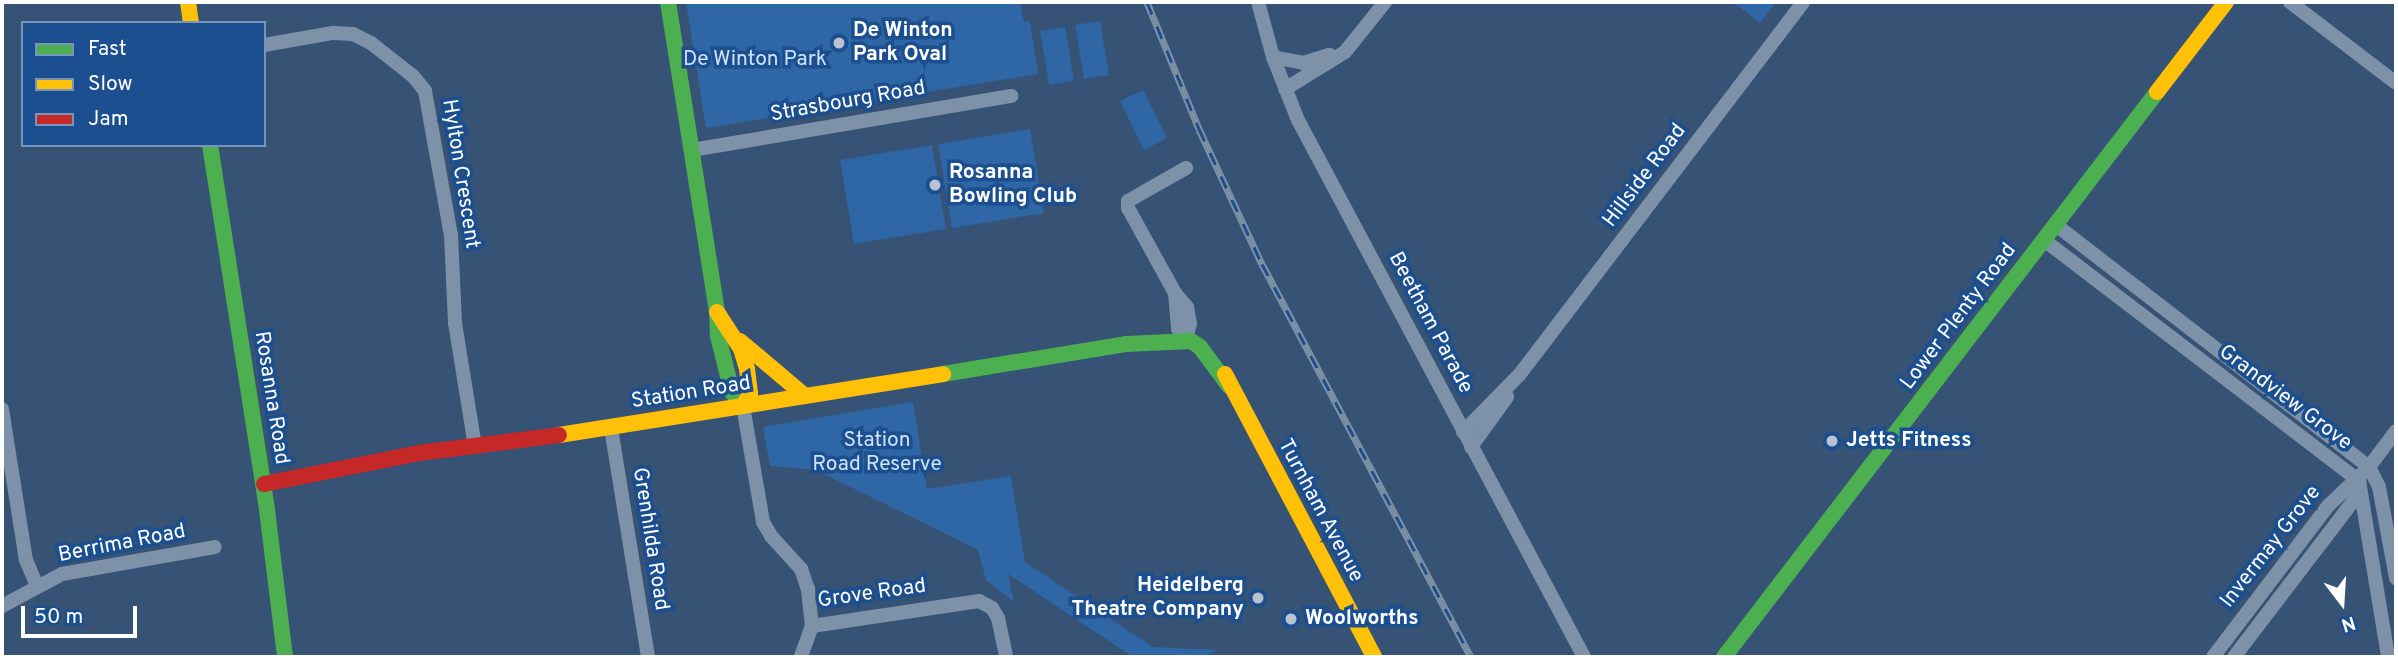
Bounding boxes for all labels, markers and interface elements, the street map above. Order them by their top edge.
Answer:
place label: De Winton Park Oval [853,18,953,68]
legend [21,21,266,147]
marker: De Winton Park Oval [831,35,847,51]
text: Fast [88,36,127,63]
park label: De Winton Park [683,47,827,73]
text: Slow [88,71,133,98]
street label: Strasbourg Road [769,76,927,128]
street label: Hylton Crescent [436,97,484,251]
text: Jam [88,106,129,133]
street label: Hillside Road [1598,119,1692,233]
place label: Rosanna Bowling Club [949,160,1077,210]
marker: Rosanna Bowling Club [927,177,943,193]
street label: Lower Plenty Road [1896,239,2022,395]
street label: Beetham Parade [1382,248,1478,398]
street label: Rosanna Road [248,330,294,466]
street label: Grandview Grove [2213,340,2357,456]
street label: Station Road [629,371,753,415]
park label: Station Road Reserve [812,428,942,478]
place label: Jetts Fitness [1846,428,1971,454]
marker: Jetts Fitness [1824,433,1840,449]
street label: Turnham Avenue [1271,435,1369,587]
street label: Grenhilda Road [626,466,674,612]
street label: Invermay Grove [2215,481,2327,613]
street label: Berrima Road [56,519,188,569]
north arrow [2307,568,2377,638]
place label: Heidelberg Theatre Company [1071,573,1244,623]
street label: Grove Road [816,574,928,614]
marker: Heidelberg Theatre Company [1250,590,1266,606]
scale bar [24,592,140,636]
text: 50 m [34,604,83,631]
place label: Woolworths [1305,606,1419,632]
text: N [2338,610,2358,637]
marker: Woolworths [1283,611,1299,627]

